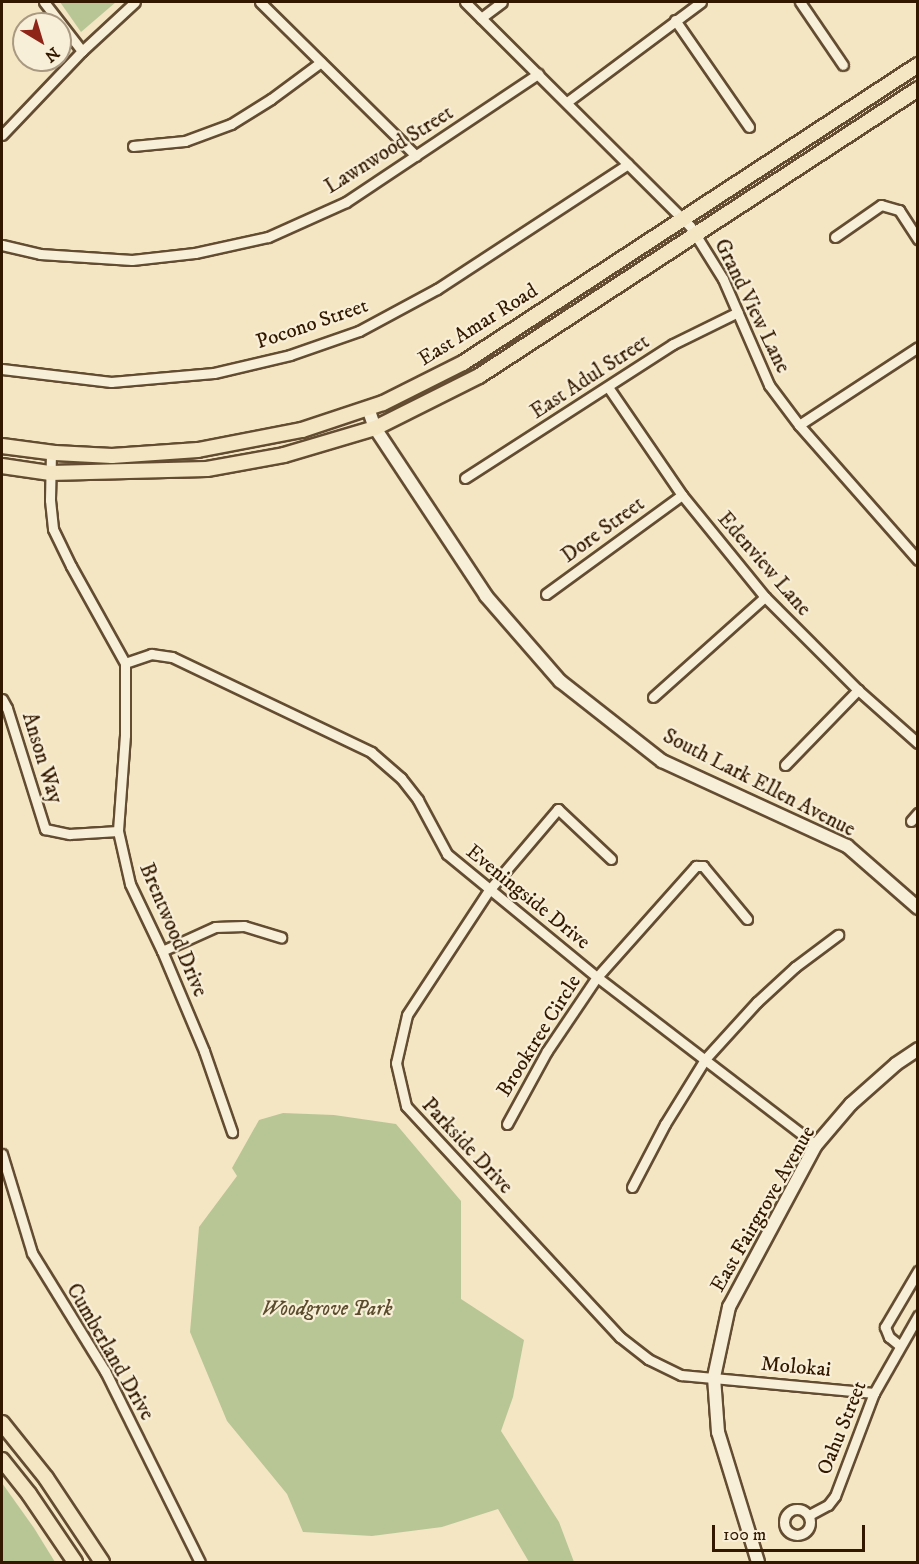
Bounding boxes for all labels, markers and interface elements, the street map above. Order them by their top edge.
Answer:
north arrow [12,12,72,72]
text: N [41,43,63,67]
street label: Lawnwood Street [320,100,458,200]
street label: Grand View Lane [709,235,795,377]
street label: East Amar Road [414,278,542,372]
street label: Pocono Street [253,293,371,355]
street label: East Adul Street [526,329,654,425]
street label: Dore Street [557,491,649,569]
street label: Edenview Lane [712,507,816,621]
street label: Anson Way [16,709,68,807]
street label: South Lark Ellen Avenue [659,724,859,842]
street label: Eveningside Drive [461,839,595,955]
street label: Brentwood Drive [133,859,213,1001]
street label: Brooktree Circle [491,970,587,1102]
street label: Parkside Drive [416,1093,518,1199]
street label: East Fairgrove Avenue [705,1121,821,1297]
street label: Cumberland Drive [61,1279,159,1425]
park label: Woodgrove Park [261,1296,393,1322]
street label: Molokai [760,1351,832,1383]
street label: Oahu Street [812,1377,872,1479]
scale bar [715,1513,868,1551]
text: 100 m [723,1524,766,1546]

